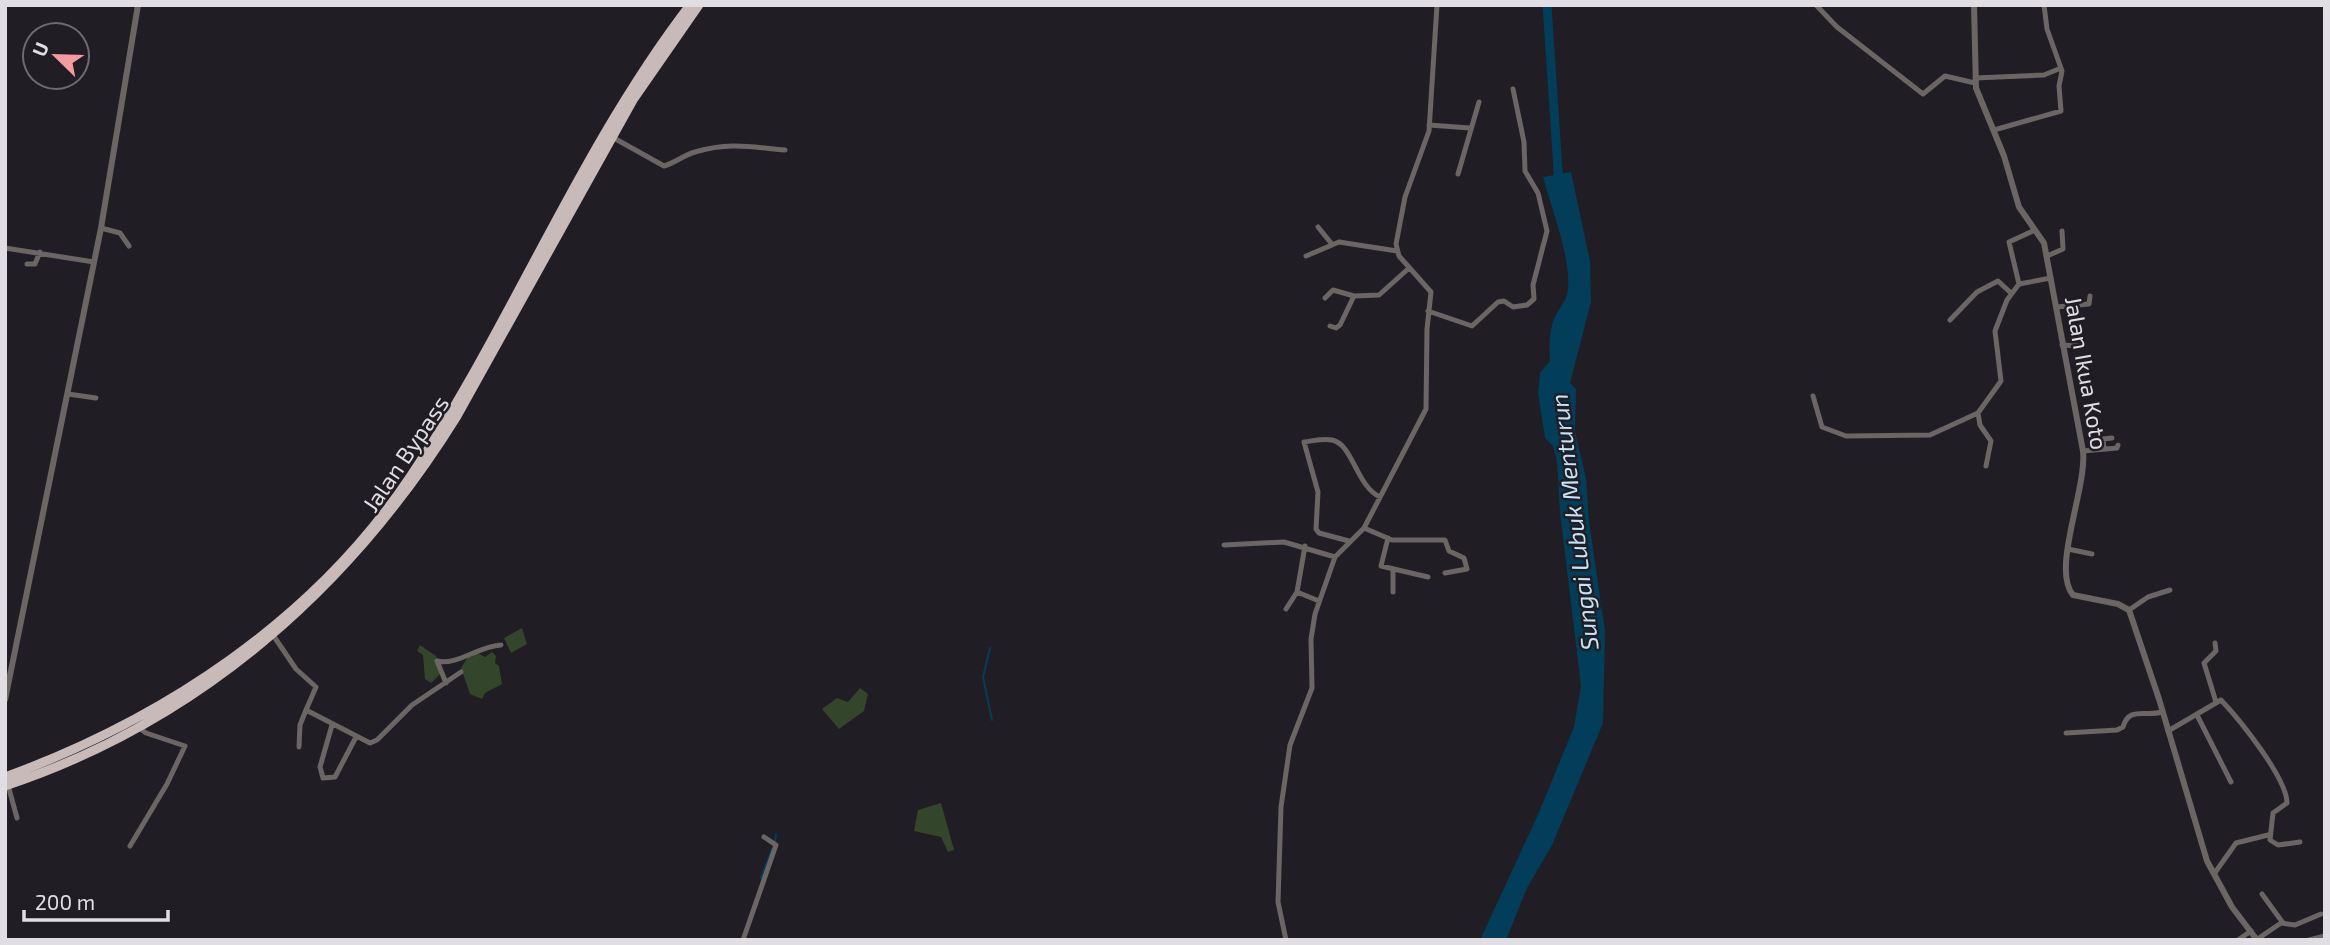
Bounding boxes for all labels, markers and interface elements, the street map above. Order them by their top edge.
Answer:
north arrow [21,21,91,91]
text: U [27,39,53,60]
street label: Jalan Ikua Koto [2060,294,2114,452]
street label: Jalan Bypass [356,390,454,517]
water label: Sungai Lubuk Menturun [1543,392,1604,652]
scale bar [24,878,168,922]
text: 200 m [35,889,95,914]

